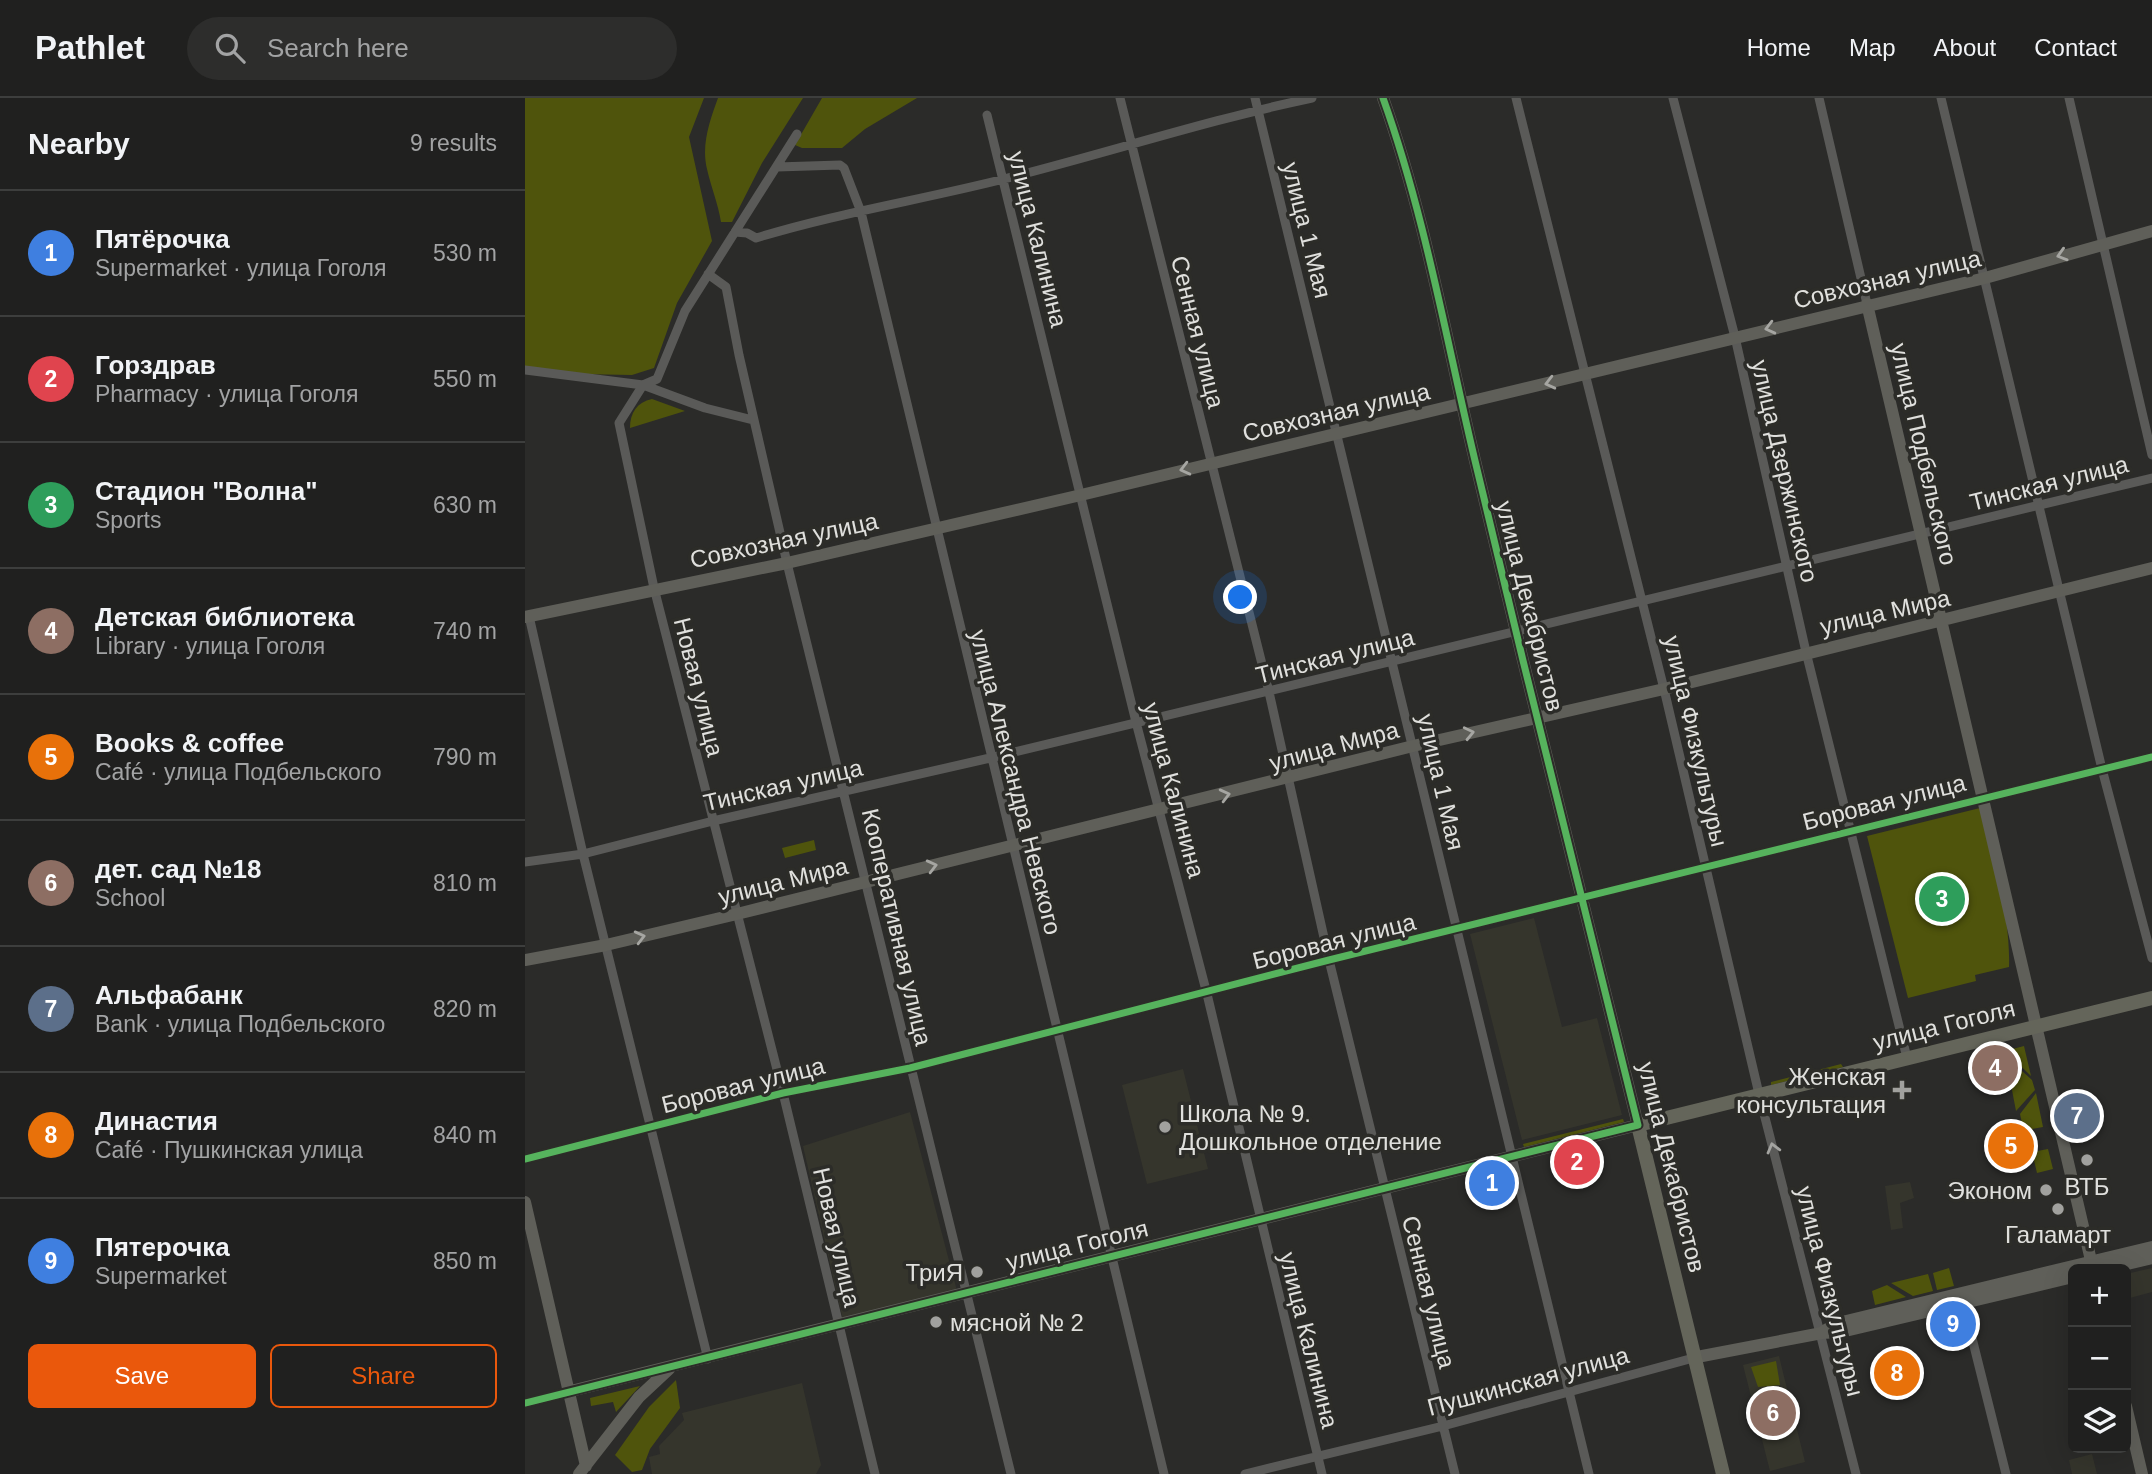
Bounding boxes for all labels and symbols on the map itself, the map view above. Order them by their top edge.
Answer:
street label: улица Калинина [1003,148,1073,331]
street label: улица 1 Мая [1277,159,1337,301]
street label: Совхозная улица [1791,244,1984,314]
one-way arrow [2057,247,2069,262]
street label: Сенная улица [1166,253,1230,412]
one-way arrow [1765,320,1777,334]
street label: улица Подбельского [1885,340,1963,568]
street label: улица Дзержинского [1746,357,1824,585]
one-way arrow [1544,374,1556,389]
street label: Совхозная улица [1240,377,1433,447]
street label: Тинская улица [1967,450,2132,516]
one-way arrow [1179,461,1191,475]
street label: улица Декабристов [1491,498,1569,714]
street label: Совхозная улица [688,507,881,573]
your location [1223,580,1257,614]
street label: улица Мира [1817,584,1953,640]
street label: Новая улица [669,615,729,760]
street label: Тинская улица [1253,623,1418,689]
street label: улица Александра Невского [965,627,1067,937]
street label: улица Физкультуры [1659,633,1733,849]
street label: улица Калинина [1138,699,1211,881]
street label: улица 1 Мая [1412,711,1470,853]
street label: улица Мира [1266,716,1402,776]
one-way arrow [1463,727,1475,742]
street label: Тинская улица [701,753,866,816]
street label: Боровая улица [1800,769,1969,835]
one-way arrow [1219,789,1231,803]
street label: Кооперативная улица [857,806,938,1049]
street label: улица Мира [715,852,851,910]
one-way arrow [926,860,938,874]
pin: 3 [1919,873,1965,925]
street label: Боровая улица [1250,908,1419,974]
one-way arrow [634,931,646,945]
street label: улица Гоголя [1870,994,2018,1056]
pin: 4 [1972,1042,2018,1094]
street label: Боровая улица [659,1052,828,1118]
street label: улица Декабристов [1633,1059,1711,1275]
place label: Женская консультация [1736,1063,1886,1118]
marker: Женская консультация [1892,1080,1912,1100]
pin: 7 [2054,1090,2100,1142]
place label: Школа № 9. Дошкольное отделение [1179,1100,1442,1155]
marker: Школа № 9. Дошкольное отделение [1157,1119,1173,1135]
pin: 5 [1988,1120,2034,1172]
pin: 2 [1554,1136,1600,1188]
one-way arrow [1767,1142,1781,1154]
marker: ВТБ [2079,1152,2095,1168]
pin: 1 [1469,1157,1515,1209]
street label: Новая улица [808,1165,866,1310]
place label: ВТБ [2065,1173,2109,1200]
place label: Эконом [1948,1177,2032,1204]
marker: Эконом [2038,1182,2054,1198]
street label: улица Физкультуры [1791,1183,1869,1399]
marker: Галамарт [2050,1201,2066,1217]
street label: Сенная улица [1397,1213,1461,1372]
street label: улица Гоголя [1003,1214,1151,1276]
place label: Галамарт [2005,1221,2111,1248]
street label: улица Калинина [1274,1249,1344,1432]
place label: ТриЯ [906,1259,963,1286]
marker: ТриЯ [969,1264,985,1280]
pin: 9 [1930,1298,1976,1350]
place label: мясной № 2 [950,1309,1084,1336]
marker: мясной № 2 [928,1314,944,1330]
street label: Пушкинская улица [1424,1341,1632,1421]
pin: 8 [1874,1347,1920,1399]
pin: 6 [1750,1387,1796,1439]

